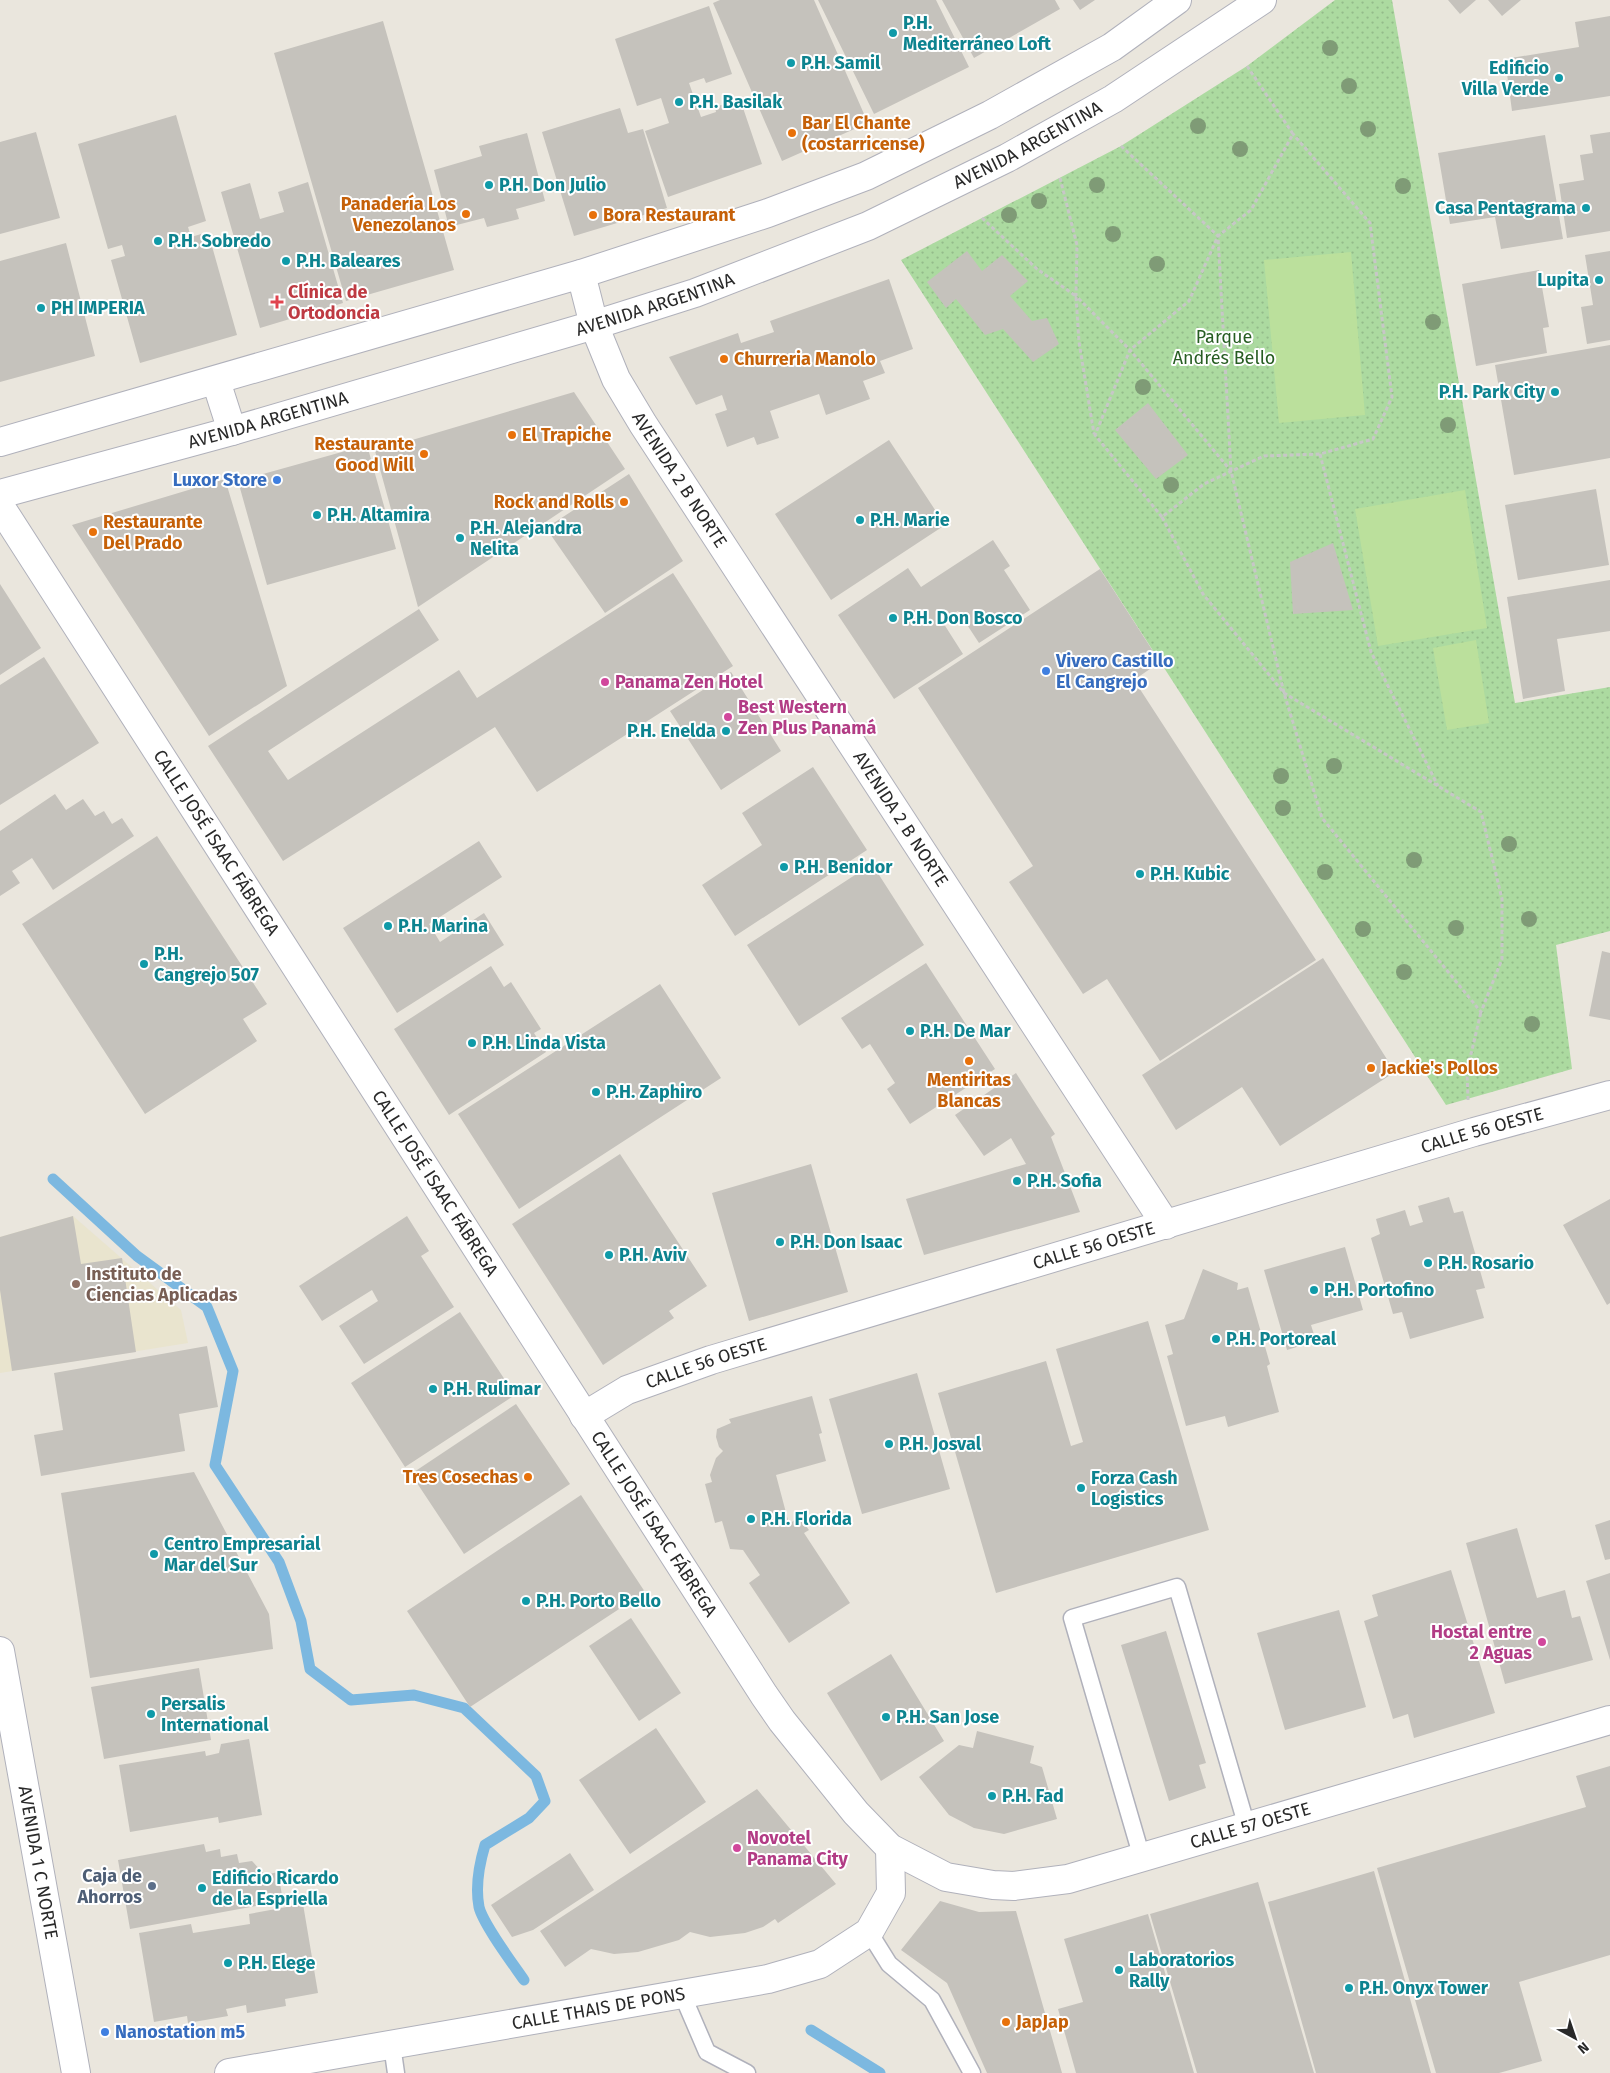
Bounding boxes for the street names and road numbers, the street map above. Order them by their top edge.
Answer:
street label: AVENIDA ARGENTINA [950,96,1106,194]
street label: AVENIDA ARGENTINA [573,268,738,341]
street label: AVENIDA ARGENTINA [186,386,351,453]
street label: AVENIDA 2 B NORTE [627,408,732,552]
street label: CALLE JOSÉ ISAAC FÁBREGA [148,745,284,940]
street label: AVENIDA 2 B NORTE [849,747,953,891]
street label: CALLE JOSÉ ISAAC FÁBREGA [367,1086,503,1281]
street label: CALLE 56 OESTE [1418,1103,1546,1158]
street label: CALLE 56 OESTE [1030,1217,1158,1274]
street label: CALLE 56 OESTE [643,1333,770,1393]
street label: CALLE JOSÉ ISAAC FÁBREGA [586,1427,722,1622]
street label: AVENIDA 1 C NORTE [13,1784,63,1941]
street label: CALLE 57 OESTE [1188,1797,1313,1854]
street label: CALLE THAIS DE PONS [510,1983,687,2034]

